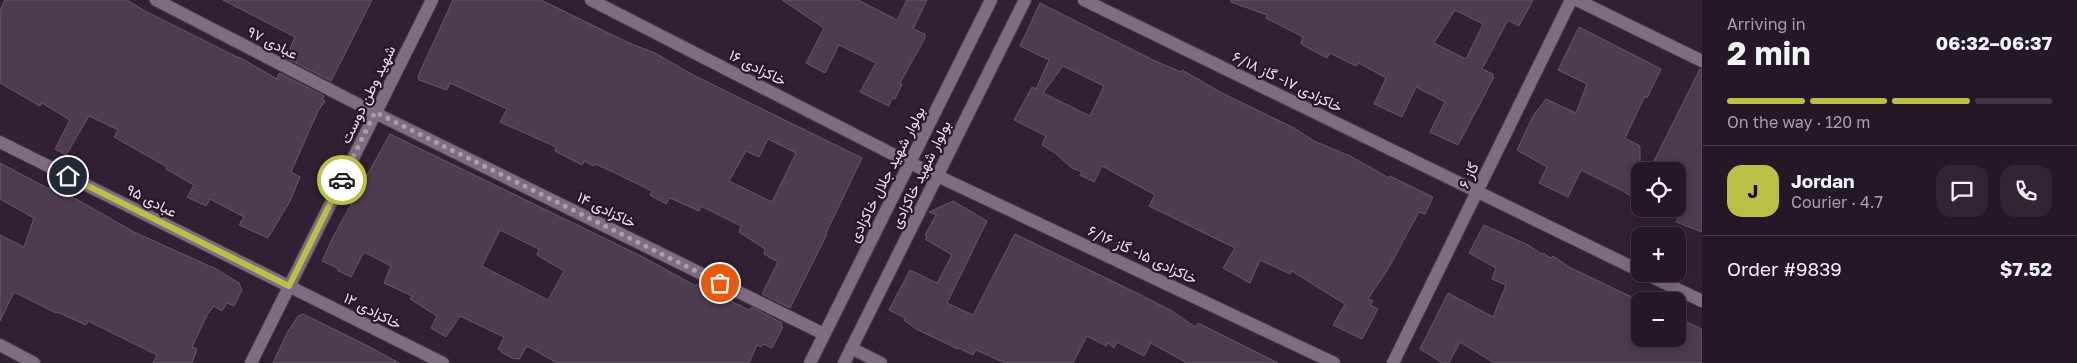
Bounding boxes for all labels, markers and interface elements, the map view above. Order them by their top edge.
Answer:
text: Arriving in [1727,14,1806,34]
street label: عبادی ۹۷ [244,22,302,64]
text: 06:32–06:37 [1936,31,2052,54]
text: 2 min [1727,34,1811,72]
street label: شهید وطن دوست [335,42,400,147]
street label: خاکزادی ۱۶ [725,45,790,91]
street label: خاکزادی ۱۷- گاز ۶/۱۸ [1229,47,1346,117]
street label: بولوار شهید جلال خاکزادی [844,103,930,246]
text: On the way · 120 m [1727,112,1870,132]
street label: بولوار شهید خاکزادی [886,117,956,232]
pin [47,155,89,197]
courier [317,155,367,205]
street label: گاز ۶ [1454,159,1483,191]
icon: home [54,162,82,190]
map controls [1631,162,1686,347]
button: locate [1631,162,1686,217]
button: chat [1936,165,1988,217]
button: phone [2000,165,2052,217]
icon: car [328,166,356,194]
text: Jordan [1791,169,1855,192]
text: J [1748,179,1758,202]
street label: عبادی ۹۵ [123,180,181,222]
street label: خاکزادی ۱۴ [574,187,639,233]
text: Courier · 4.7 [1791,192,1883,212]
street label: خاکزادی ۱۵- گاز ۶/۱۶ [1085,221,1201,289]
button: + [1631,227,1686,282]
text: Order #9839 [1727,257,1842,280]
text: $7.52 [2000,257,2052,280]
pin [699,262,741,304]
icon: bag [706,269,734,297]
street label: خاکزادی ۱۲ [340,288,405,334]
button: − [1631,292,1686,347]

